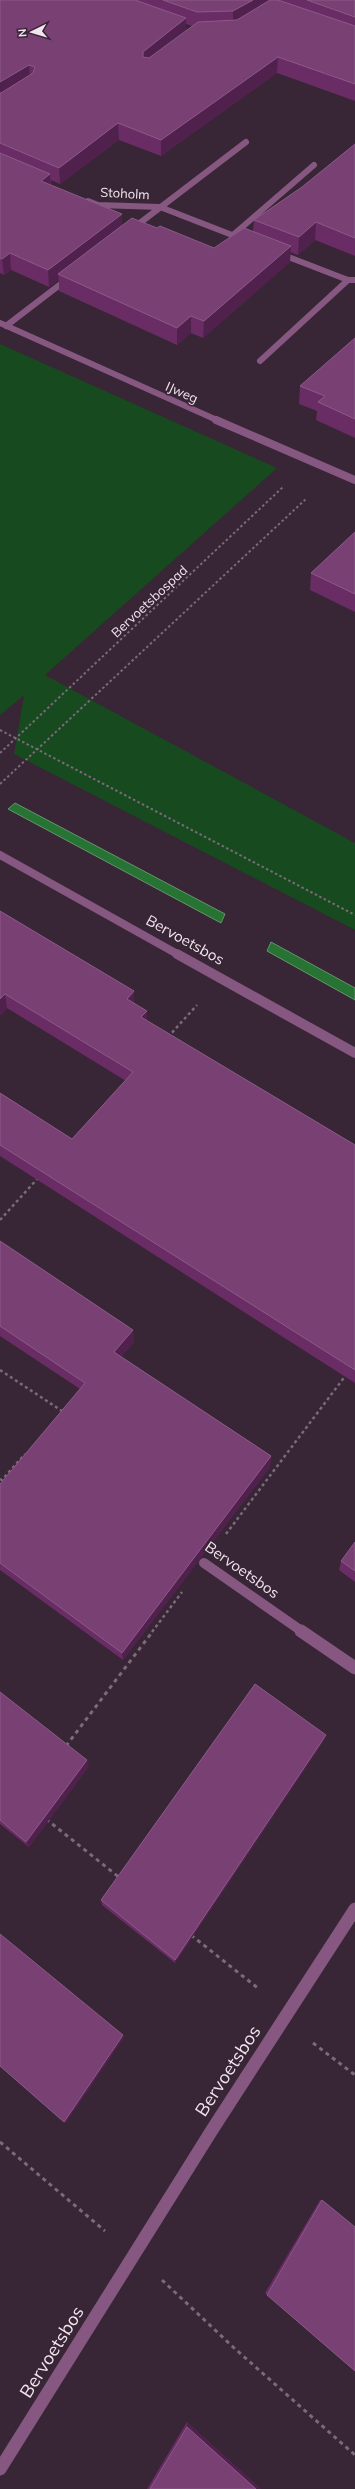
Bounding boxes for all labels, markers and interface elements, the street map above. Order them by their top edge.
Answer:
north arrow [12,12,52,52]
text: N [15,28,29,38]
street label: Stoholm [100,184,150,202]
street label: IJweg [163,378,201,406]
street label: Bervoetsbospad [108,562,190,640]
street label: Bervoetsbos [143,910,228,969]
street label: Bervoetsbos [201,1537,283,1602]
street label: Bervoetsbos [190,2021,266,2121]
street label: Bervoetsbos [14,2302,89,2402]

